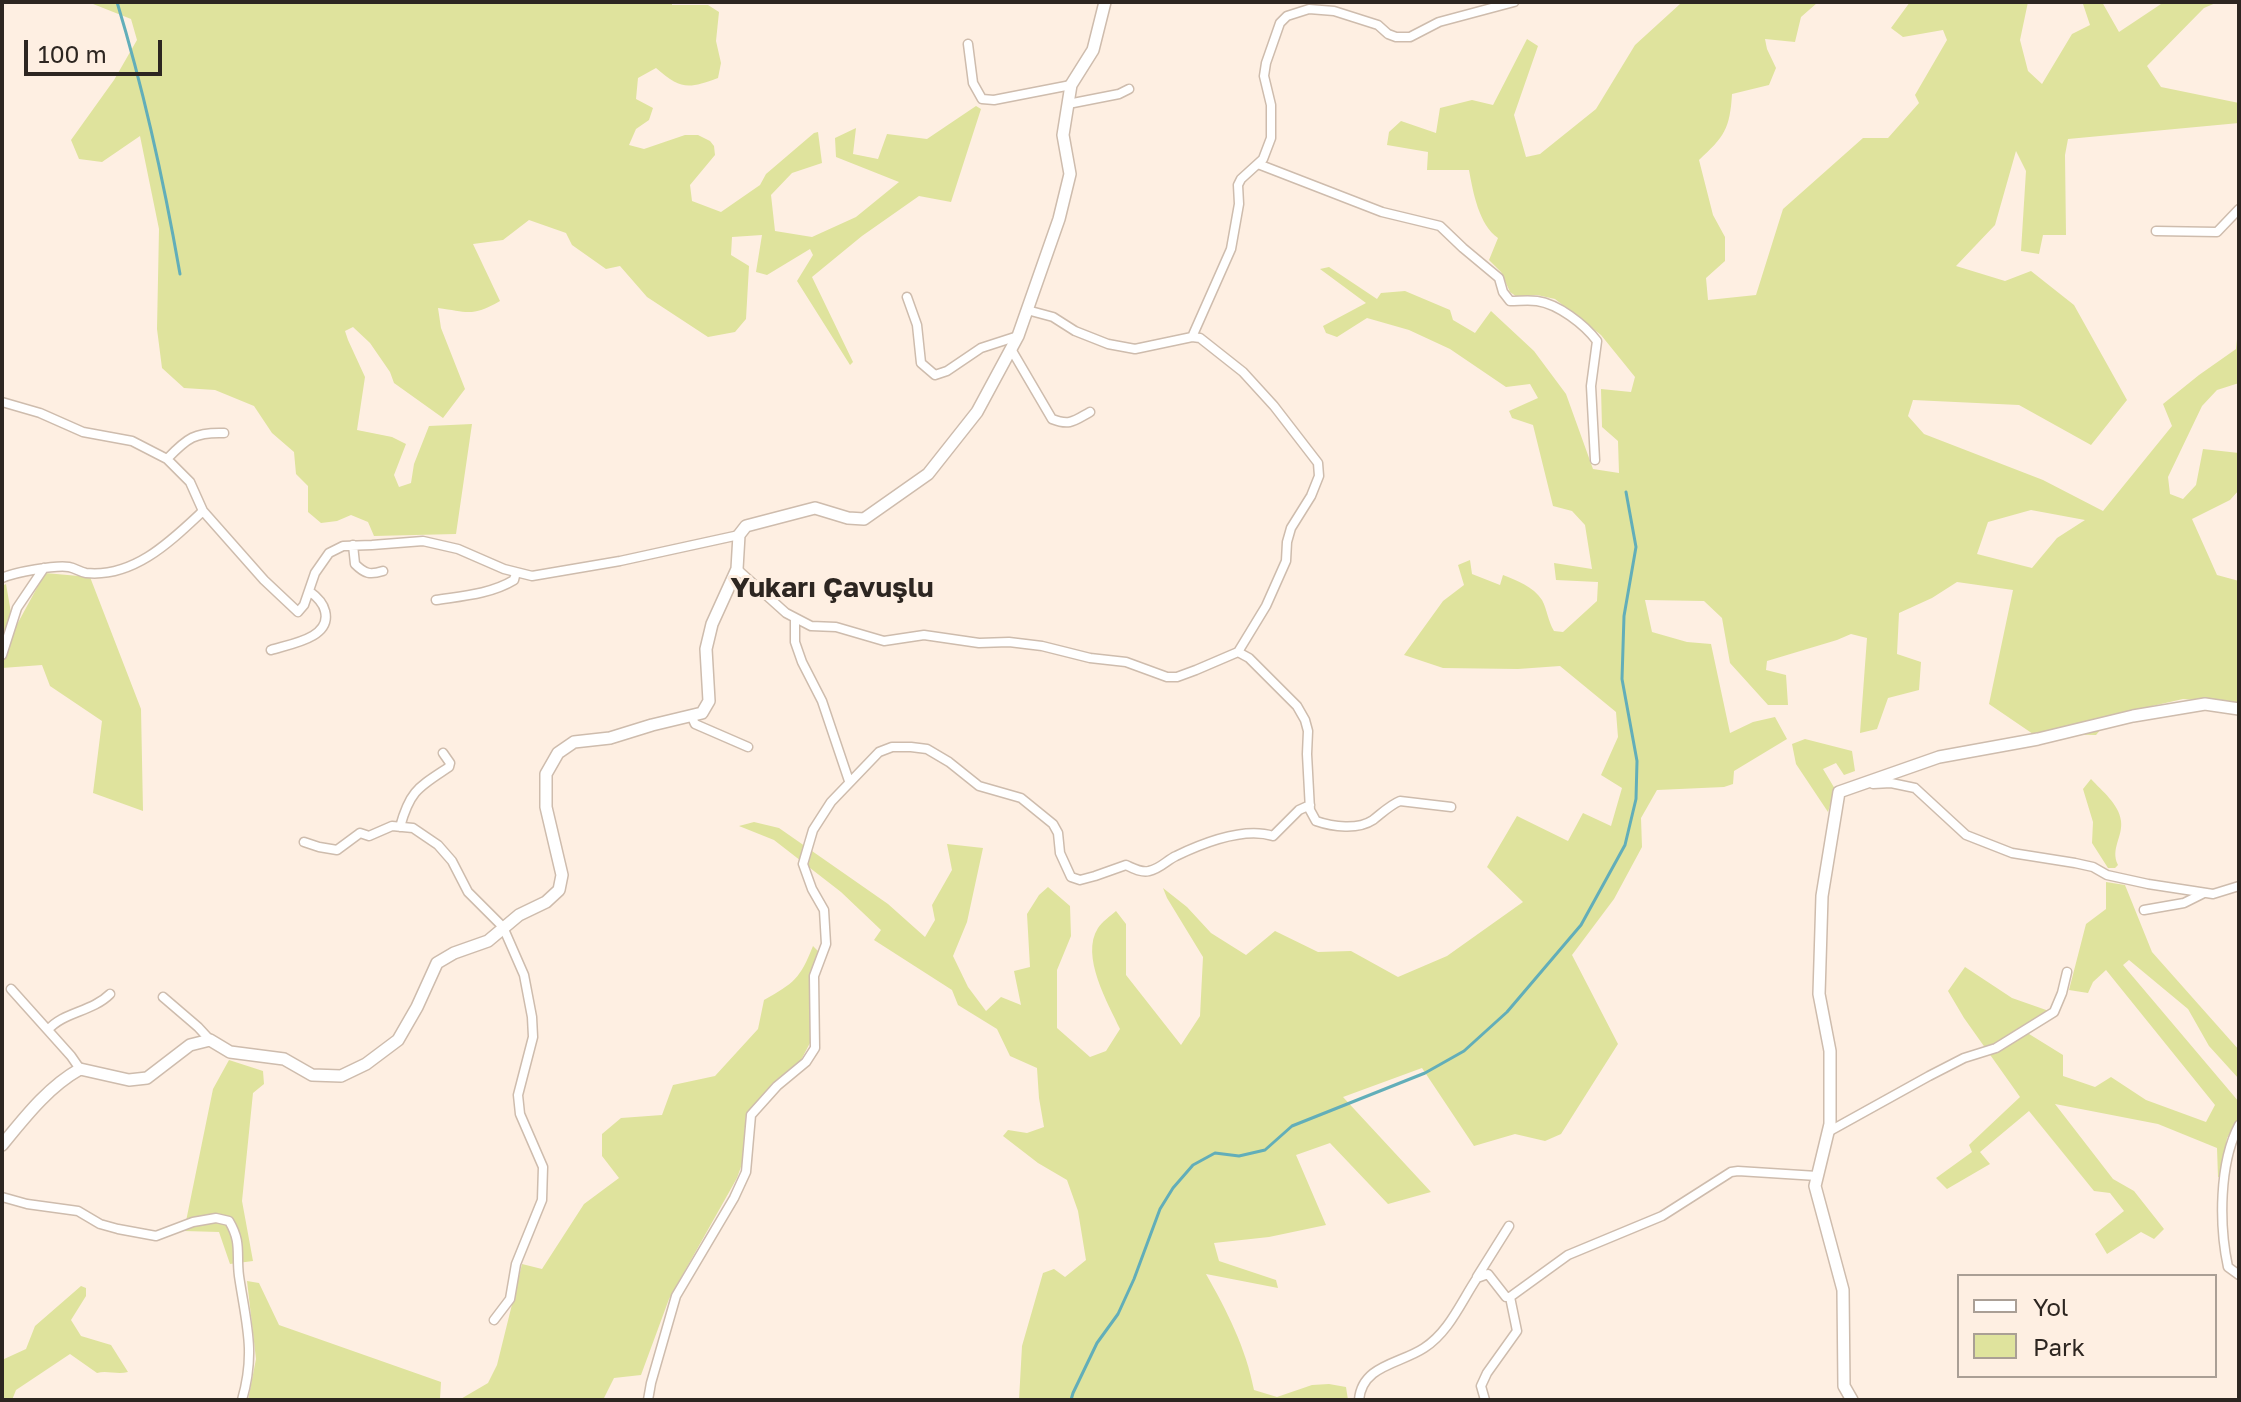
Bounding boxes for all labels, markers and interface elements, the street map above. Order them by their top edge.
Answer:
scale bar [28,24,166,74]
text: 100 m [38,39,107,68]
district label: Yukarı Çavuşlu [730,571,934,605]
legend [1957,1274,2217,1378]
text: Yol [2033,1292,2069,1321]
text: Park [2033,1332,2085,1361]

